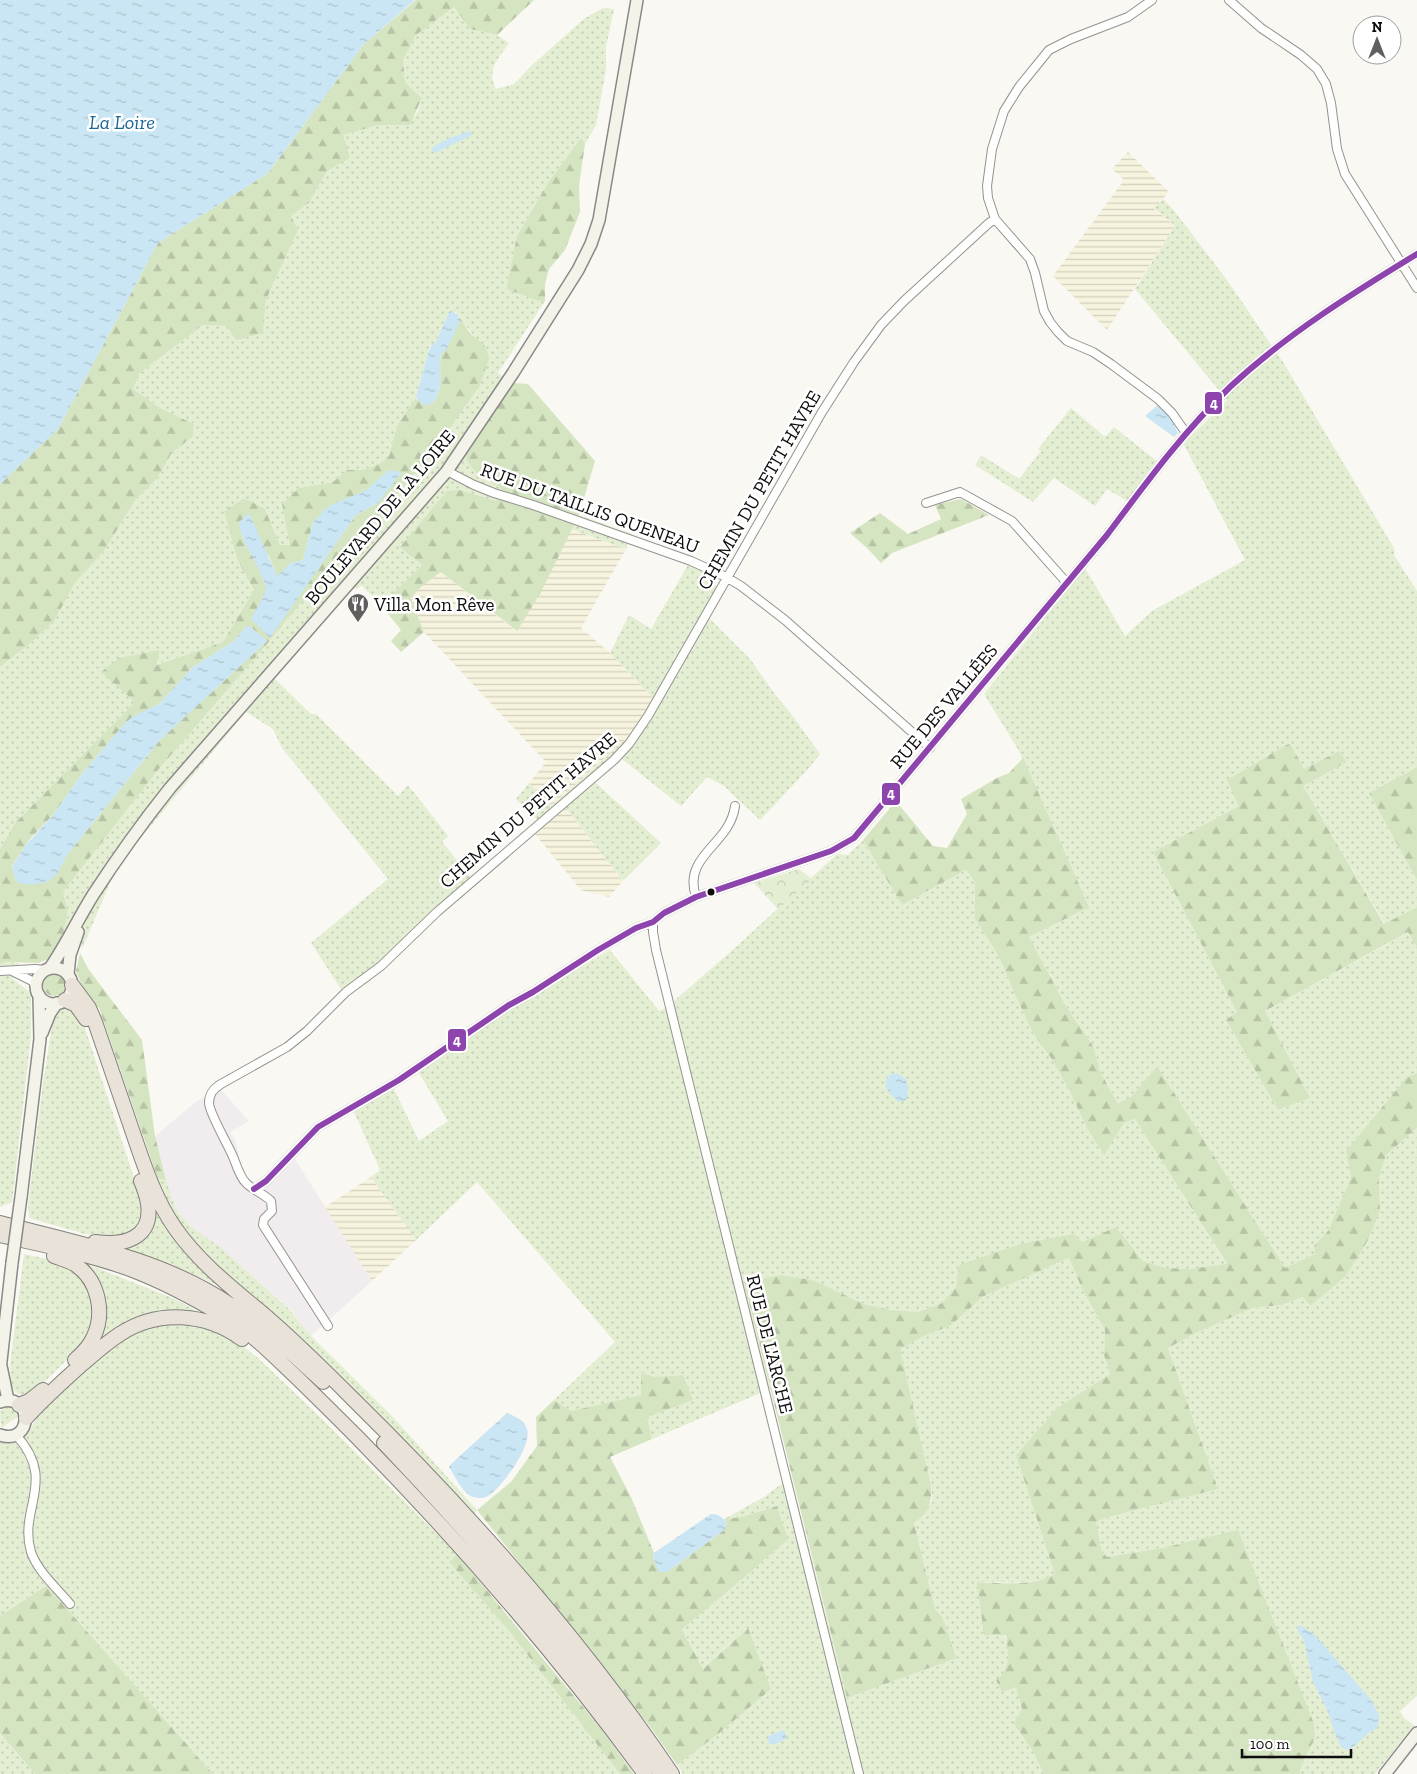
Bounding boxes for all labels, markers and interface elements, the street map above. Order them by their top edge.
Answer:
north arrow [1352,15,1402,65]
text: N [1372,19,1383,36]
water label: La Loire [89,110,155,134]
street label: CHEMIN DU PETIT HAVRE [692,386,826,594]
line badge: 4 [1204,391,1223,415]
text: 4 [1210,395,1218,412]
street label: BOULEVARD DE LA LOIRE [300,425,460,609]
street label: RUE DU TAILLIS QUENEAU [478,458,702,558]
restaurant icon: Villa Mon Rêve [346,592,370,623]
place label: Villa Mon Rêve [373,593,495,616]
street label: RUE DES VALLÉES [885,639,1003,773]
street label: CHEMIN DU PETIT HAVRE [435,727,621,893]
line badge: 4 [881,782,901,806]
text: 4 [887,785,895,802]
unlabelled marker [706,887,716,897]
line badge: 4 [447,1028,467,1052]
text: 4 [453,1032,461,1049]
street label: RUE DE L'ARCHE [742,1272,798,1416]
scale bar [1242,1726,1351,1758]
text: 100 m [1250,1735,1289,1753]

